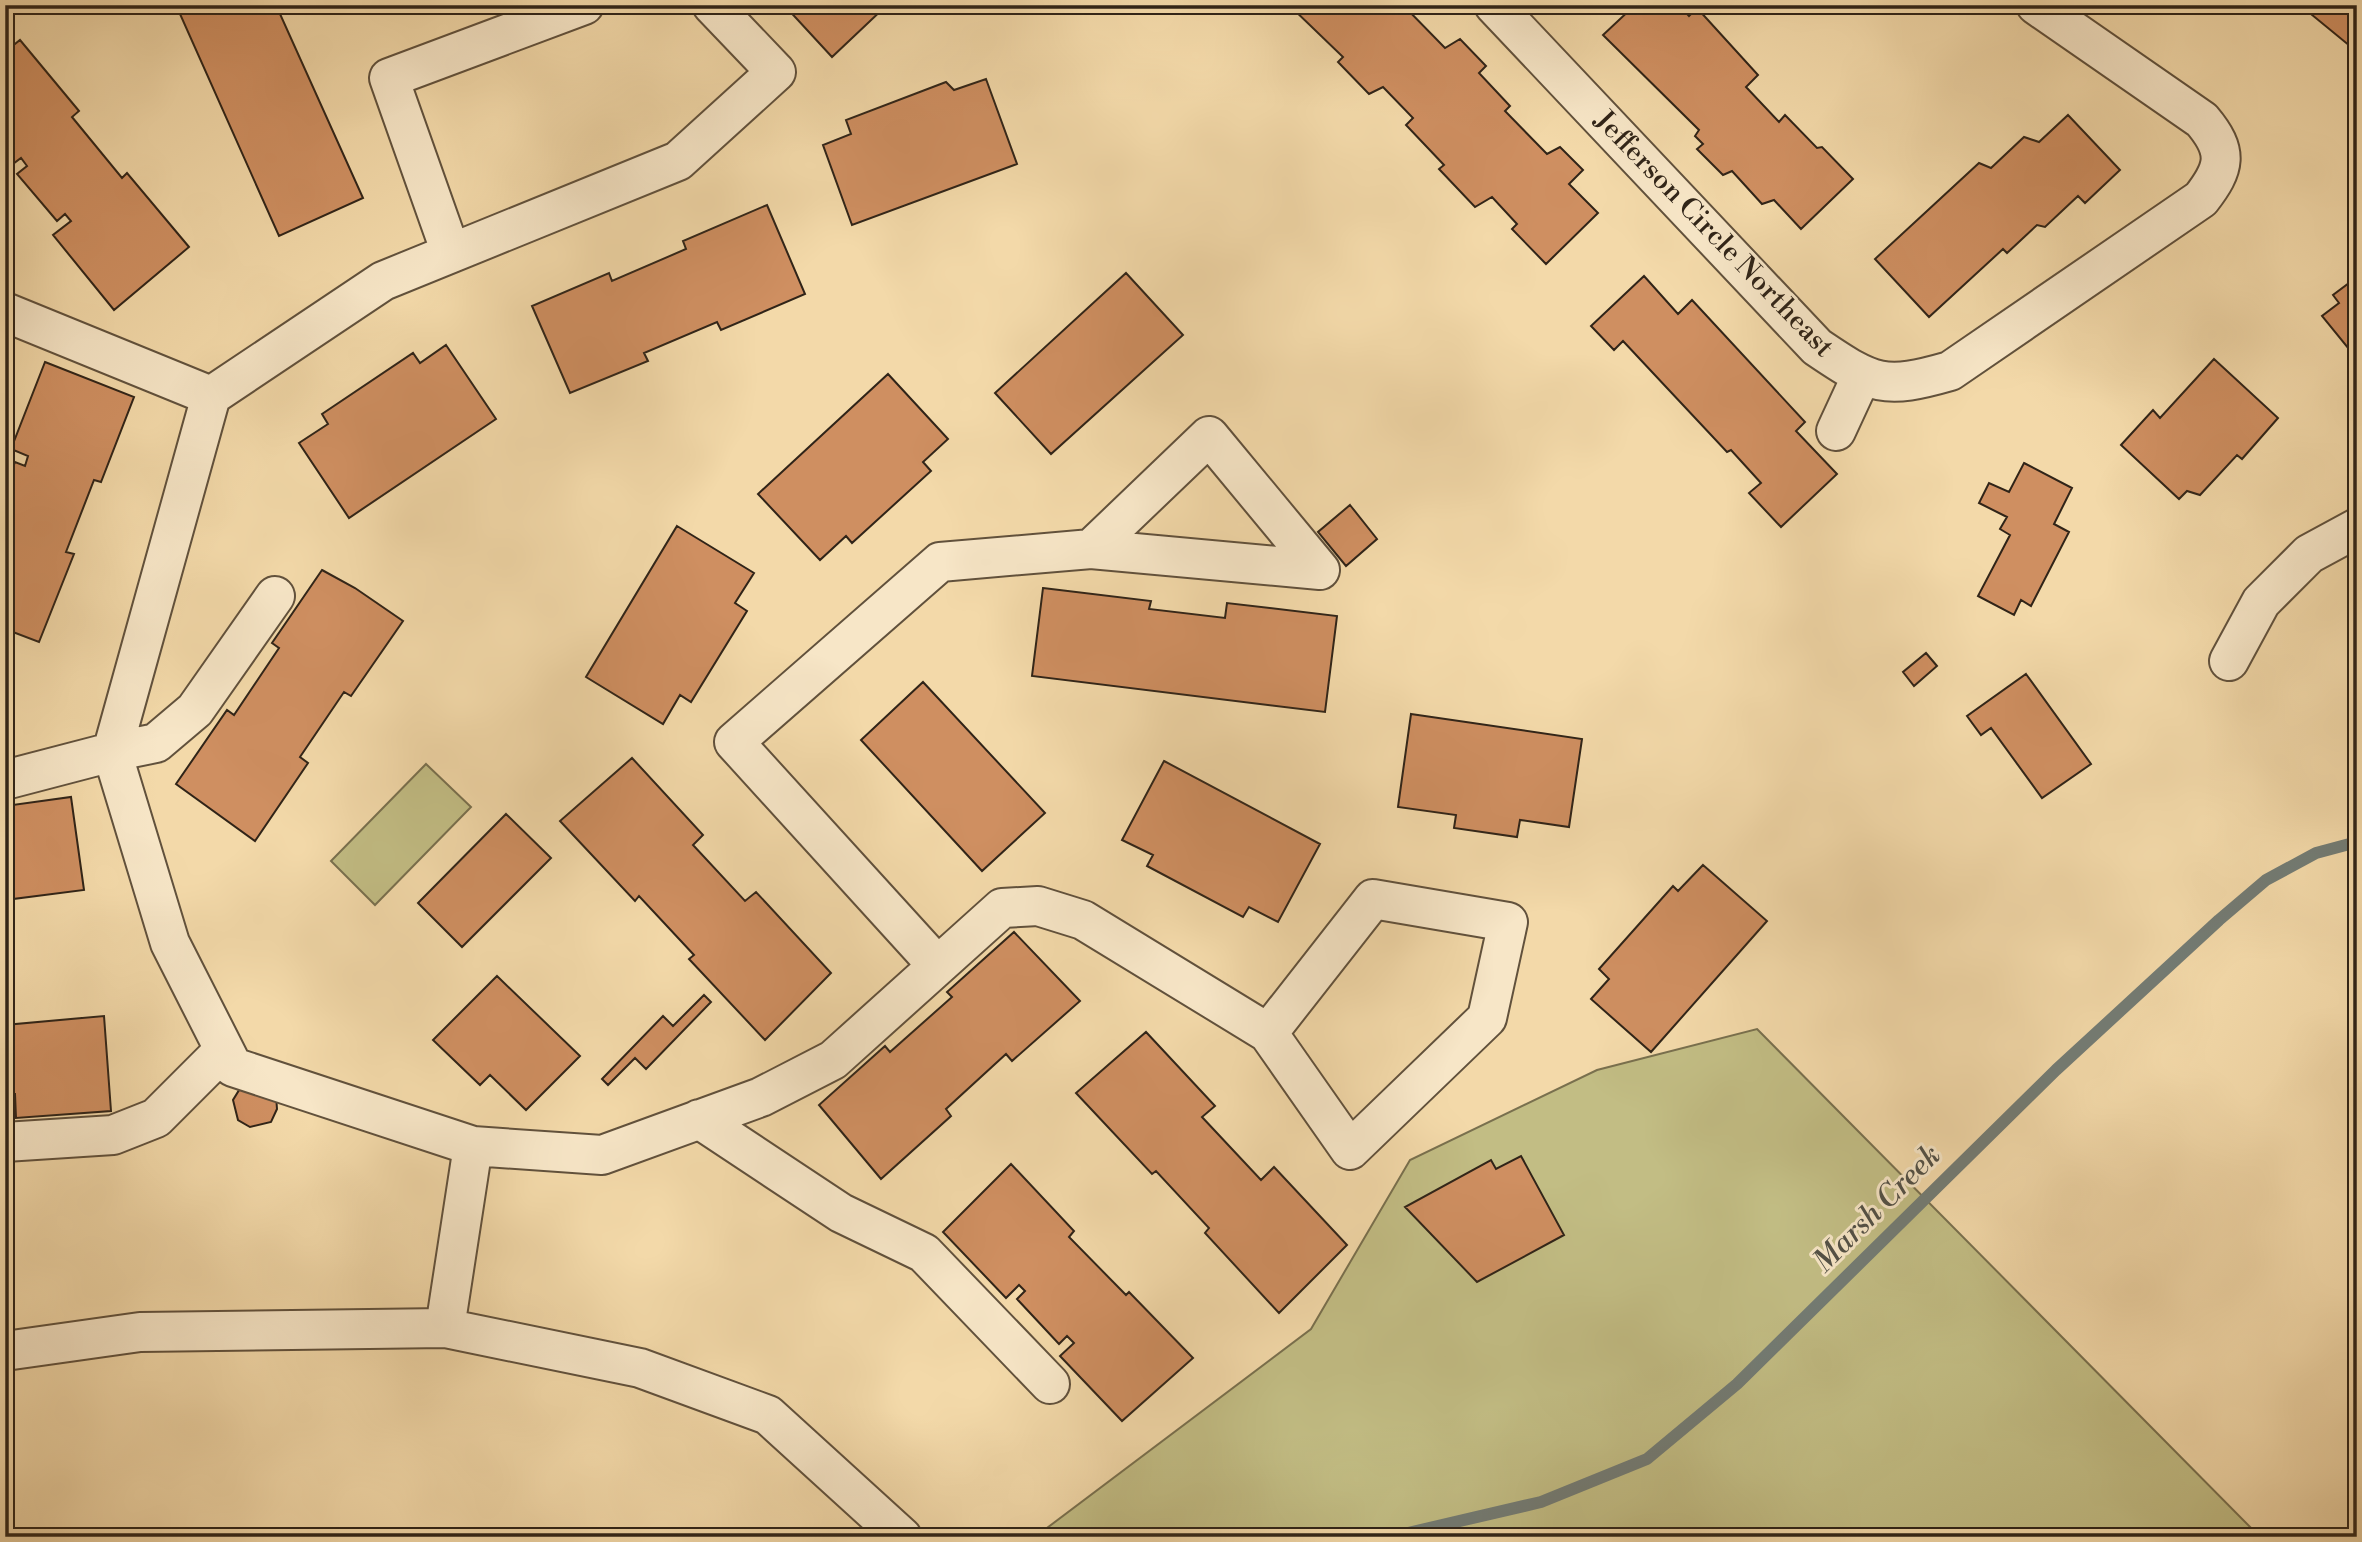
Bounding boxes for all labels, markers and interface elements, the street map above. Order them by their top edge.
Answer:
street label: Jefferson Circle Northeast [1586,103,1841,365]
water label: Marsh Creek [1805,1137,1949,1281]

